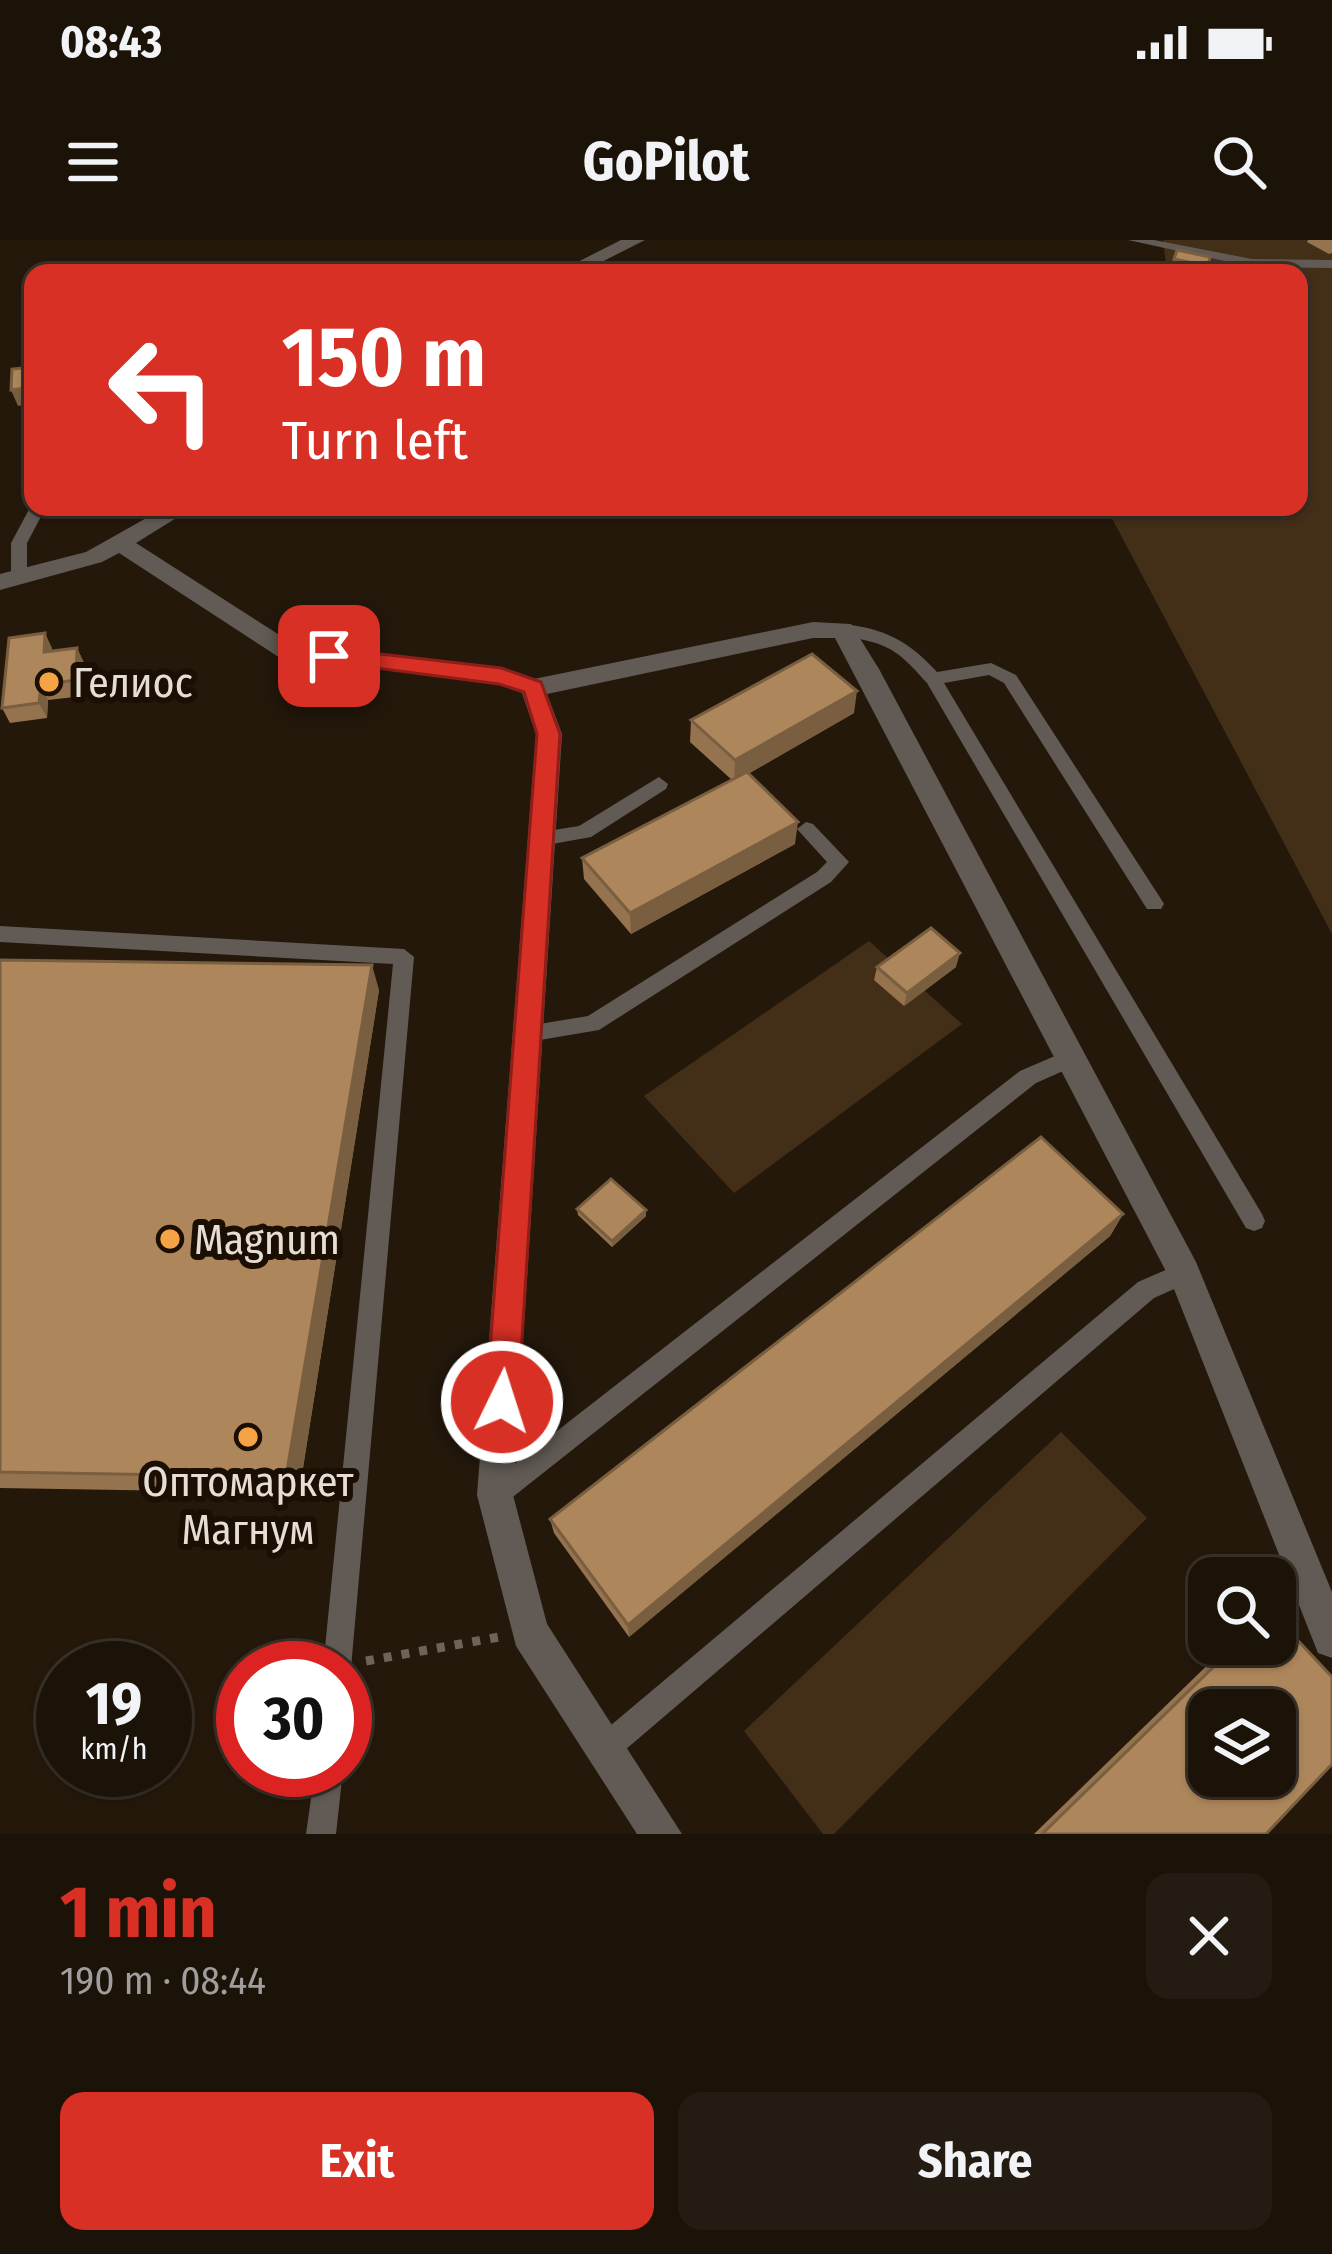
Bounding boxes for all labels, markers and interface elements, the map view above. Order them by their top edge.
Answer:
text: 08:43 [60,15,162,69]
icon: menu [60,129,126,195]
icon: search [1206,129,1272,195]
text: GoPilot [583,130,749,194]
text: 150 m [282,307,486,408]
icon: left [84,312,240,468]
text: Turn left [282,409,468,473]
pin [278,605,380,707]
icon: arrive [296,623,362,689]
place label: Гелиос [73,658,193,708]
marker: Гелиос [36,669,62,695]
place label: Magnum [194,1215,340,1265]
marker: Magnum [157,1226,183,1252]
position arrow [439,1339,565,1465]
marker: Оптомаркет Магнум [235,1424,261,1450]
place label: Оптомаркет Магнум [142,1457,355,1555]
map controls [1188,1557,1296,1797]
button: search [1188,1557,1296,1665]
speed limit sign: 30 [216,1641,372,1797]
text: 19 [86,1668,142,1740]
button: layers [1188,1689,1296,1797]
text: km/h [81,1731,147,1767]
text: 1 min [60,1870,217,1956]
button: close [1146,1873,1272,1999]
text: 190 m · 08:44 [60,1958,266,2004]
button: Exit [60,2092,654,2230]
button: Share [678,2092,1272,2230]

